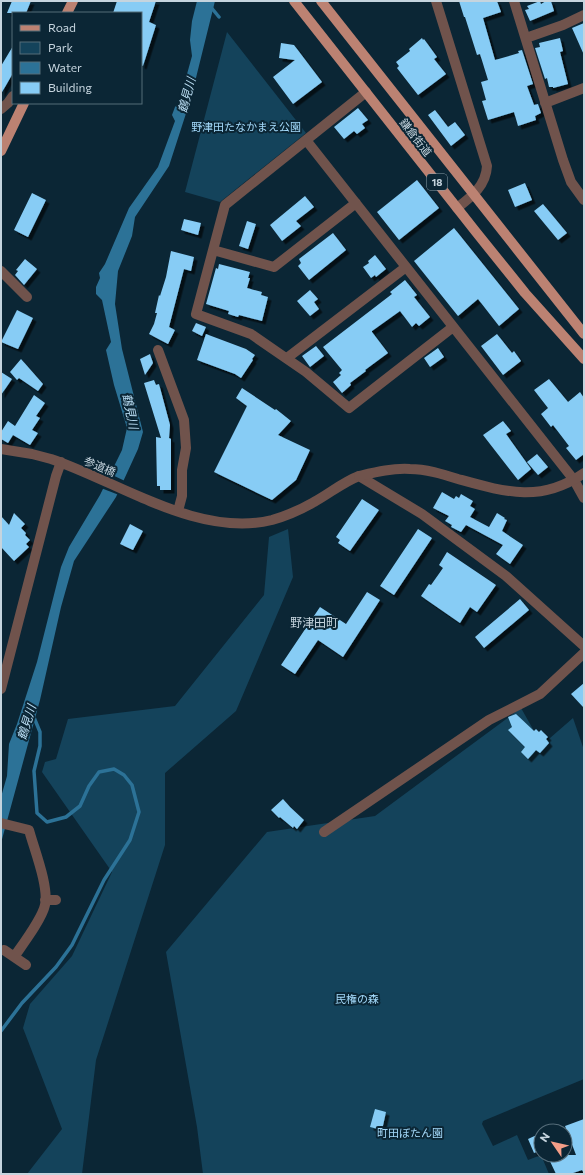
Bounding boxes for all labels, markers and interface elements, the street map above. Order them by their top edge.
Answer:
legend [12,12,142,104]
text: Road [48,20,76,34]
text: Park [48,40,74,54]
text: Water [48,60,82,74]
water label: 鶴見川 [175,74,198,114]
text: Building [48,80,92,94]
street label: 鎌倉街道 [397,116,435,158]
park label: 野津田たなかまえ公園 [191,120,301,133]
road number: 18 [427,174,447,190]
water label: 鶴見川 [120,392,142,432]
street label: 参道橋 [82,454,118,478]
district label: 野津田町 [290,615,338,629]
water label: 鶴見川 [14,701,39,741]
park label: 民権の森 [335,992,379,1005]
north arrow [533,1123,573,1163]
park label: 町田ぼたん園 [377,1126,443,1139]
text: N [537,1130,552,1144]

